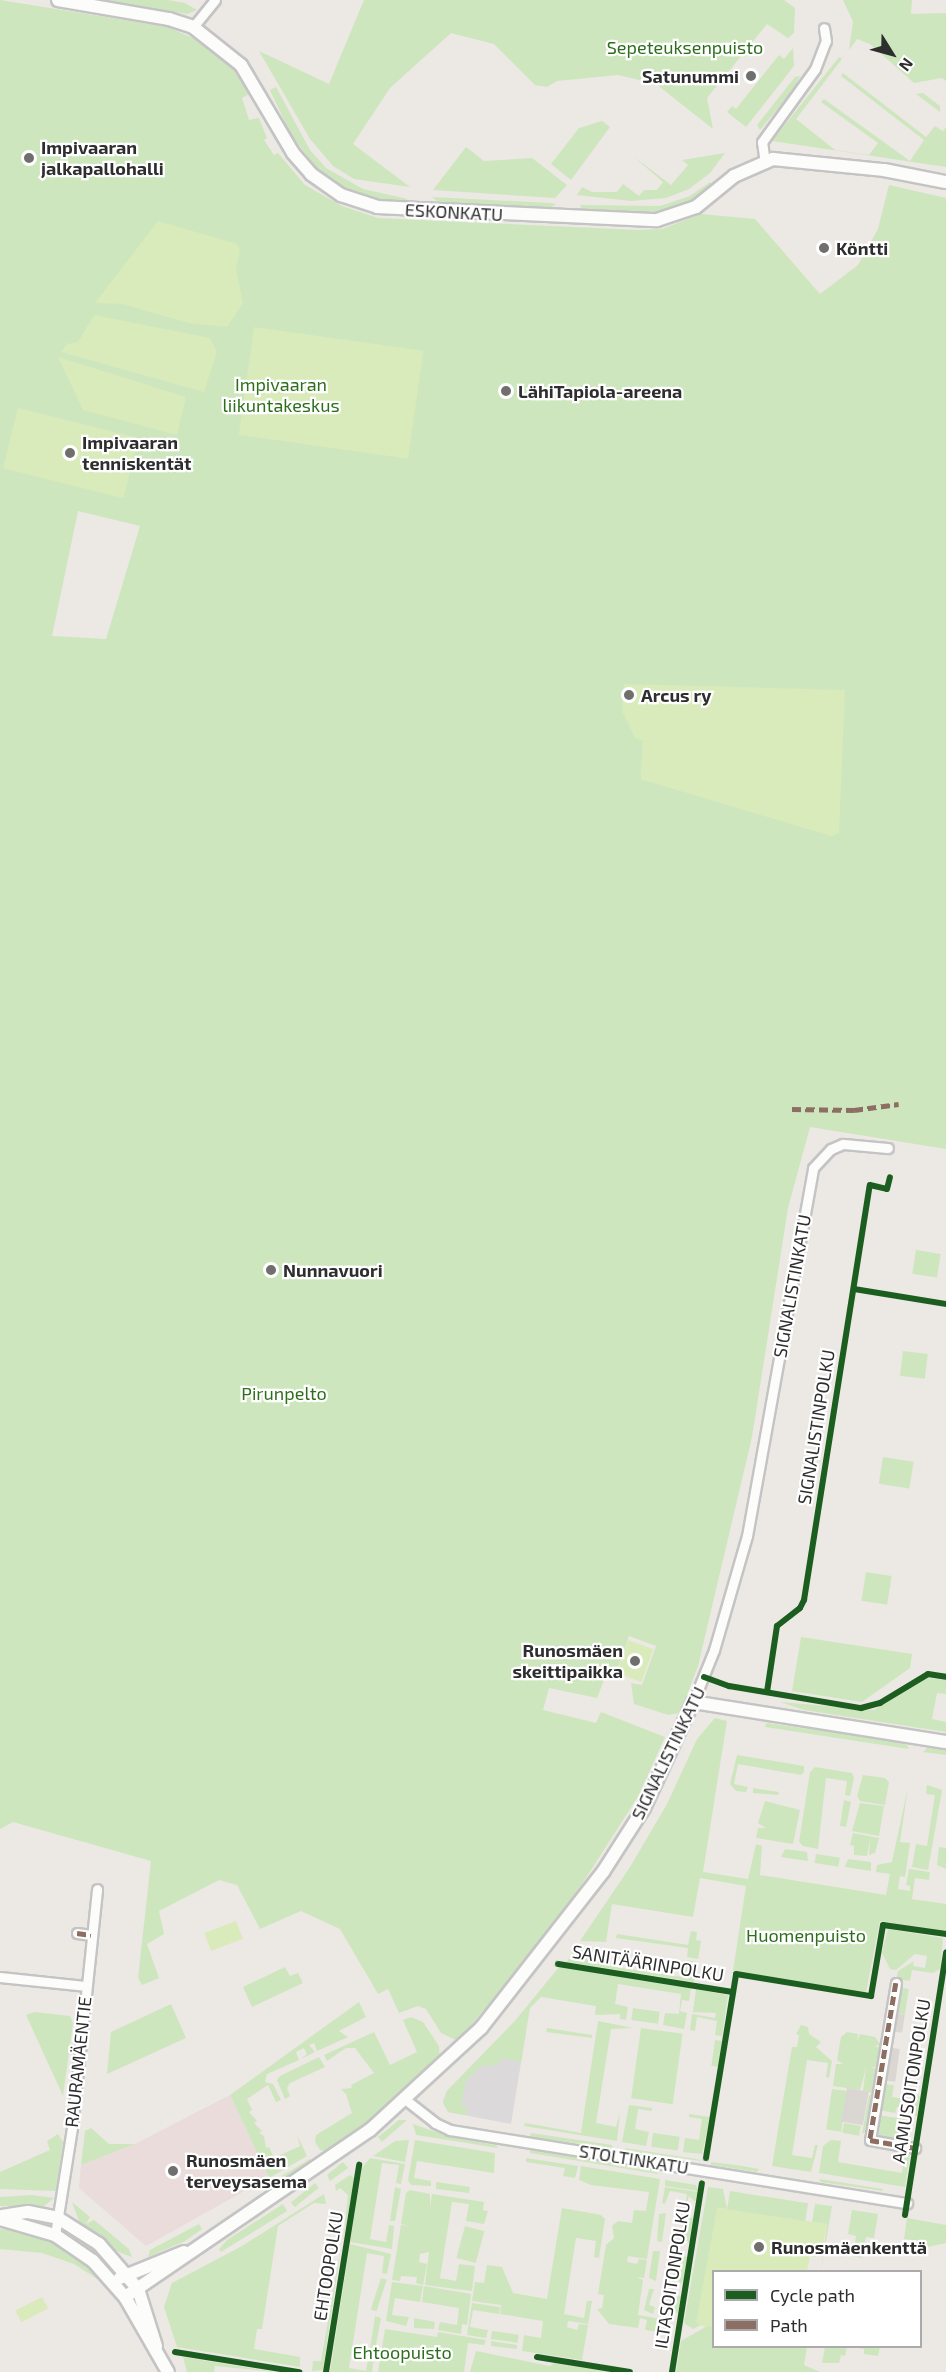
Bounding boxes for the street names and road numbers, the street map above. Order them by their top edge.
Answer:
street label: ESKONKATU [404,199,504,225]
street label: SIGNALISTINKATU [769,1213,815,1359]
street label: SIGNALISTINPOLKU [793,1348,839,1506]
street label: SIGNALISTINKATU [626,1683,710,1823]
street label: SANITÄÄRINPOLKU [570,1940,726,1986]
street label: RAURAMÄENTIE [60,1995,96,2129]
street label: AAMUSOITONPOLKU [887,1997,935,2165]
street label: STOLTINKATU [578,2140,690,2178]
street label: ILTASOITONPOLKU [650,2200,694,2350]
street label: EHTOOPOLKU [309,2210,347,2322]

